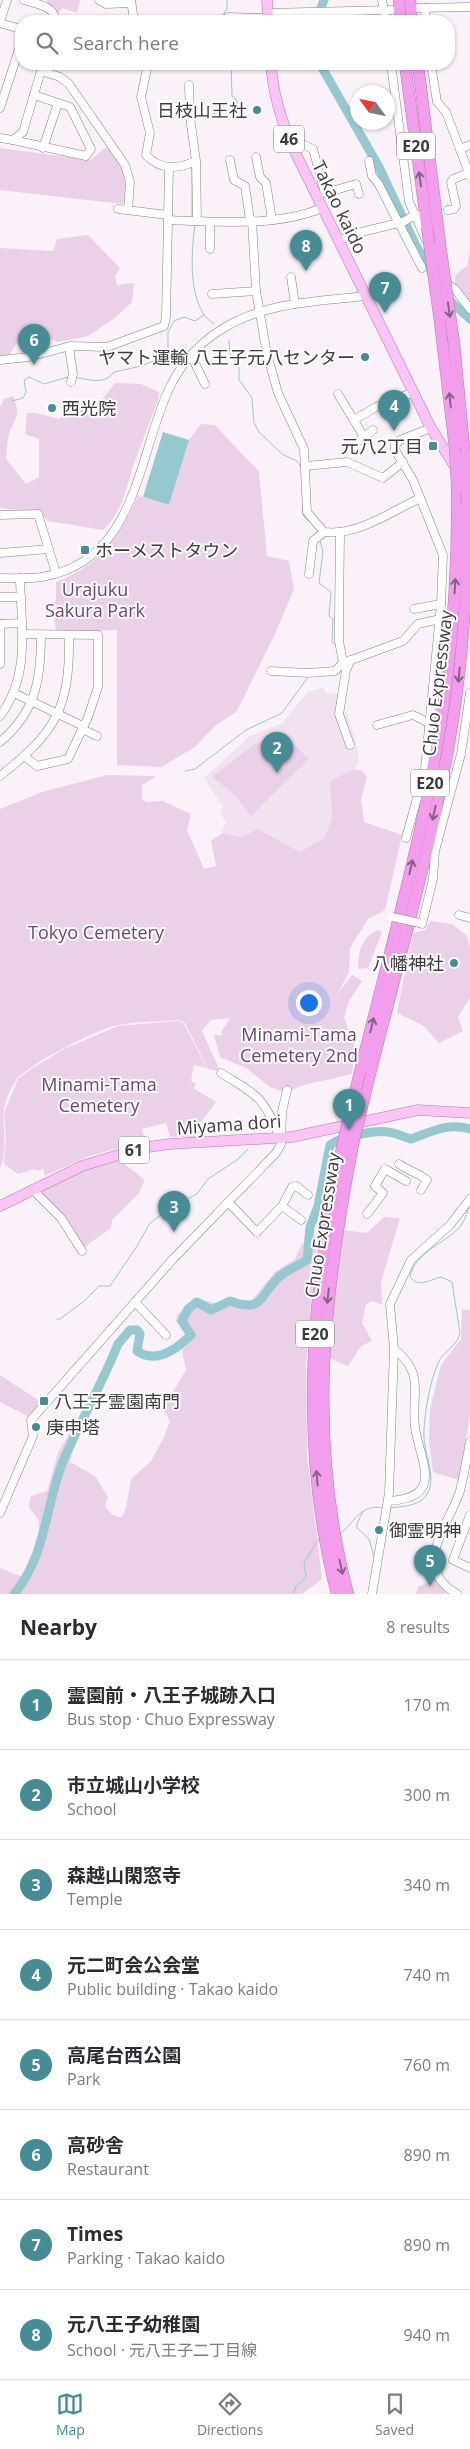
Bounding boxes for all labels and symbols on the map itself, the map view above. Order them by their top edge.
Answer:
north arrow [350,85,395,130]
place label: 日枝山王社 [157,98,247,122]
marker: 日枝山王社 [251,104,263,116]
road number: 46 [274,126,304,152]
road number: E20 [397,132,435,160]
street label: Takao kaido [307,156,373,258]
one-way arrow [415,171,425,187]
pin: 8 [290,230,322,271]
pin: 7 [369,272,401,313]
one-way arrow [445,302,455,318]
pin: 6 [18,324,50,365]
place label: ヤマト運輸 八王子元八センター [98,345,355,369]
marker: ヤマト運輸 八王子元八センター [359,351,371,363]
pin: 4 [378,390,410,431]
one-way arrow [445,392,454,408]
place label: 西光院 [62,396,116,420]
marker: 西光院 [46,402,58,414]
place label: 元八2丁目 [341,434,423,458]
marker: 元八2丁目 [427,440,439,452]
place label: ホーメストタウン [95,538,238,562]
marker: ホーメストタウン [79,544,91,556]
park label: Urajuku Sakura Park [45,577,146,622]
one-way arrow [450,578,460,594]
street label: Chuo Expressway [416,608,458,757]
one-way arrow [454,666,464,682]
pin: 2 [261,732,293,773]
road number: E20 [411,770,449,796]
one-way arrow [429,805,438,821]
one-way arrow [407,859,416,875]
park label: Tokyo Cemetery [28,920,165,944]
place label: 八幡神社 [372,951,444,975]
marker: 八幡神社 [448,957,460,969]
your location [296,990,322,1016]
one-way arrow [368,1017,377,1033]
park label: Minami-Tama Cemetery 2nd [240,1022,358,1067]
park label: Minami-Tama Cemetery [41,1072,157,1117]
pin: 1 [333,1089,365,1130]
street label: Miyama dori [176,1108,282,1140]
road number: 61 [119,1136,149,1164]
street label: Chuo Expressway [299,1150,345,1299]
pin: 3 [158,1191,190,1232]
one-way arrow [323,1287,333,1303]
road number: E20 [296,1320,334,1348]
place label: 八王子霊園南門 [54,1389,180,1413]
marker: 八王子霊園南門 [38,1395,50,1407]
place label: 庚申塔 [46,1415,100,1439]
marker: 庚申塔 [30,1421,42,1433]
one-way arrow [312,1471,322,1487]
place label: 御霊明神 [389,1518,461,1542]
marker: 御霊明神 [373,1524,385,1536]
pin: 5 [414,1545,446,1586]
one-way arrow [337,1559,346,1575]

